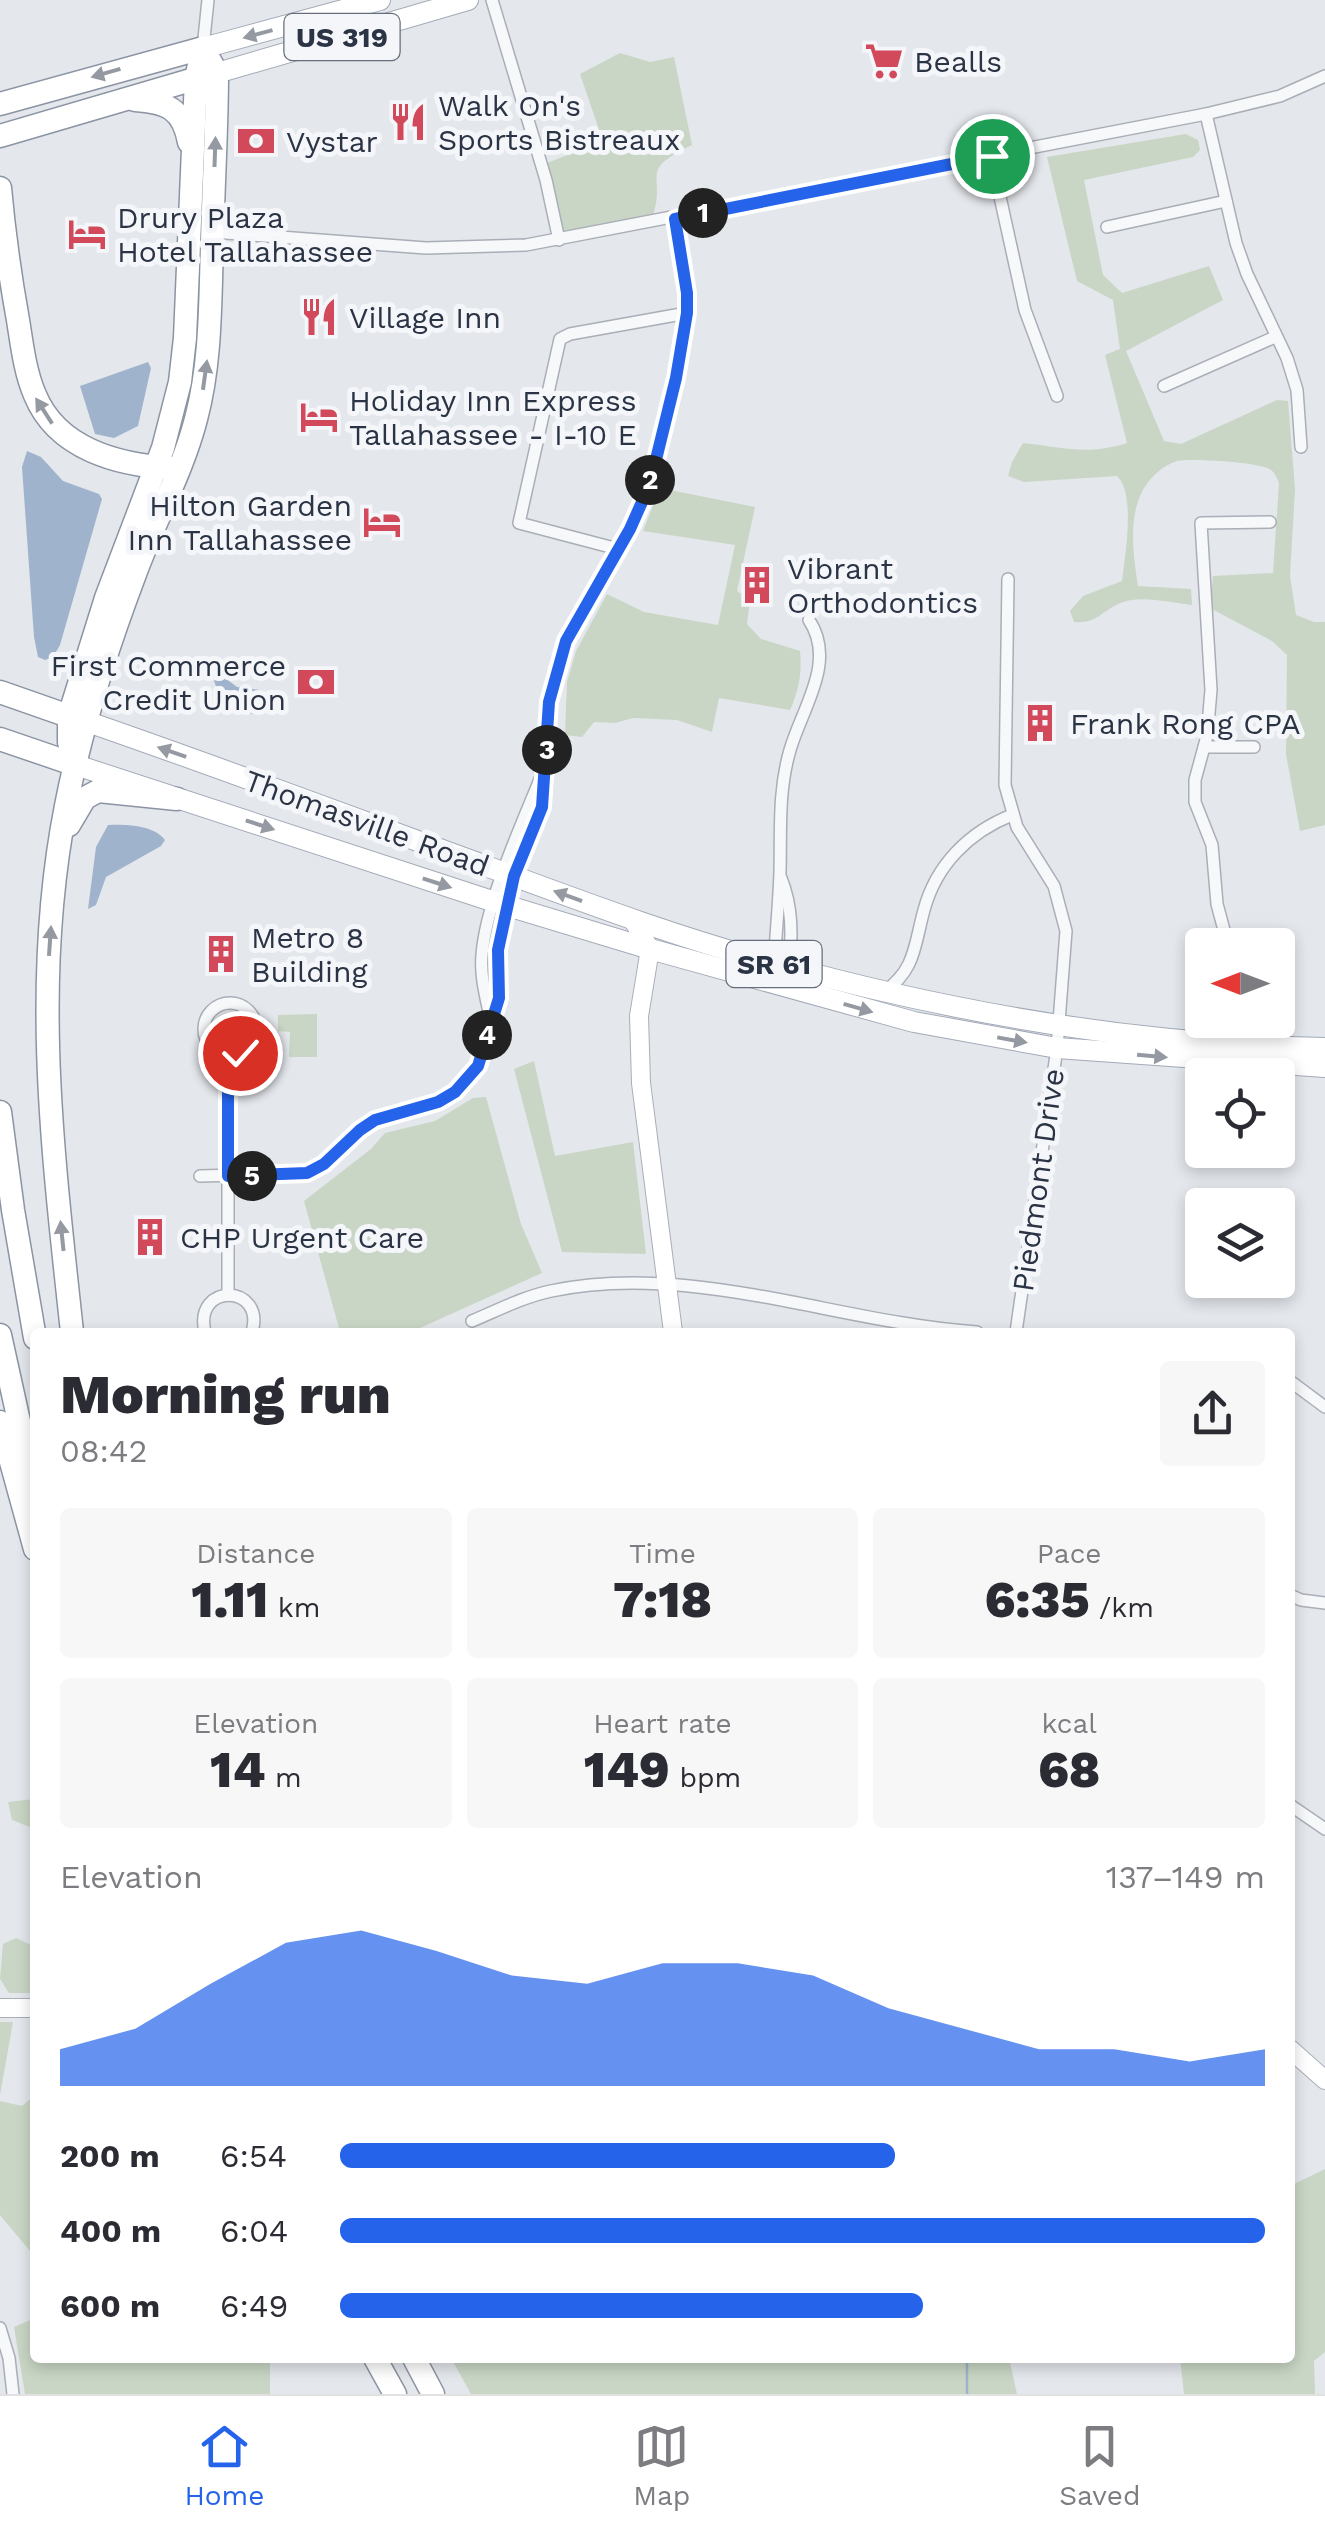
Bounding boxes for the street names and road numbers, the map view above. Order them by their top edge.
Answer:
road number: US 319 [284,14,400,60]
street label: Thomasville Road [240,762,494,884]
road number: SR 61 [726,941,822,987]
street label: Piedmont Drive [1005,1066,1071,1294]

